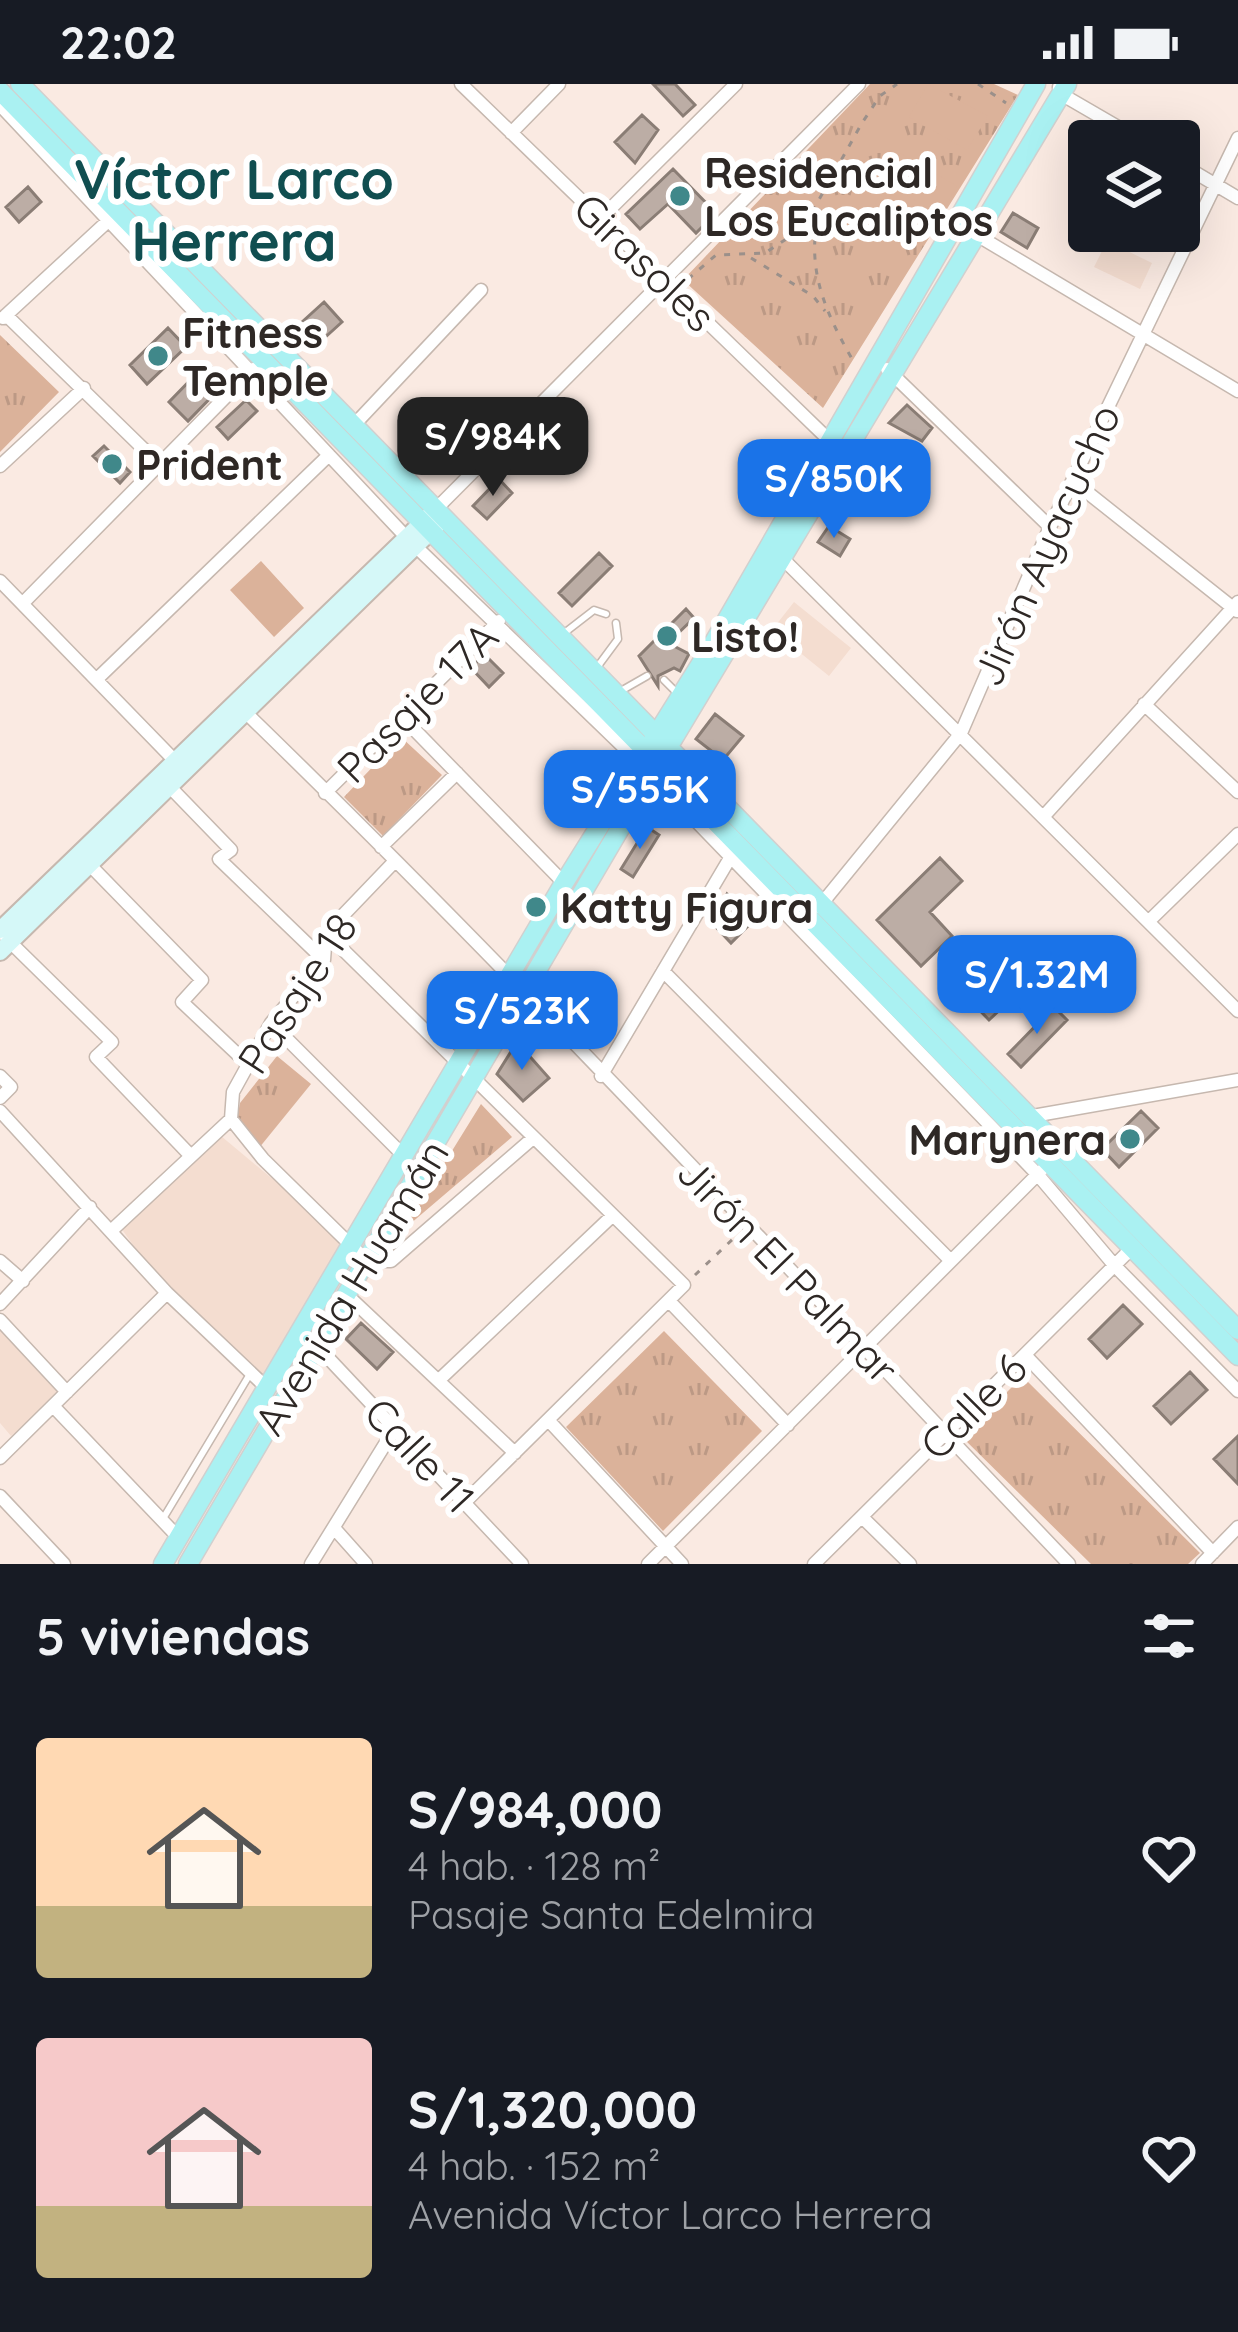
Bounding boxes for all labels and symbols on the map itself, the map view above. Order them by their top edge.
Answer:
district label: Víctor Larco Herrera [74,145,394,275]
place label: Residencial Los Eucaliptos [704,146,993,247]
street label: Girasoles [563,181,727,343]
marker: Residencial Los Eucaliptos [667,183,693,209]
place label: Fitness Temple [182,306,329,407]
marker: Fitness Temple [145,343,171,369]
street label: Jirón Ayacucho [960,396,1132,694]
pin: S/984K [395,397,591,499]
place label: Prident [136,438,283,491]
pin: S/850K [736,439,932,541]
marker: Prident [99,451,125,477]
street label: Pasaje 17A [325,610,509,794]
place label: Listo! [691,610,799,663]
marker: Listo! [654,623,680,649]
pin: S/555K [542,750,738,852]
place label: Katty Figura [560,881,813,934]
marker: Katty Figura [523,894,549,920]
street label: Pasaje 18 [226,903,368,1083]
pin: S/1.32M [926,935,1148,1037]
pin: S/523K [424,971,620,1073]
place label: Marynera [908,1113,1106,1166]
marker: Marynera [1117,1126,1143,1152]
street label: Avenida Huamán [242,1130,460,1444]
street label: Jirón El Palmar [666,1145,910,1395]
street label: Calle 6 [908,1341,1038,1471]
street label: Calle 11 [354,1386,486,1524]

